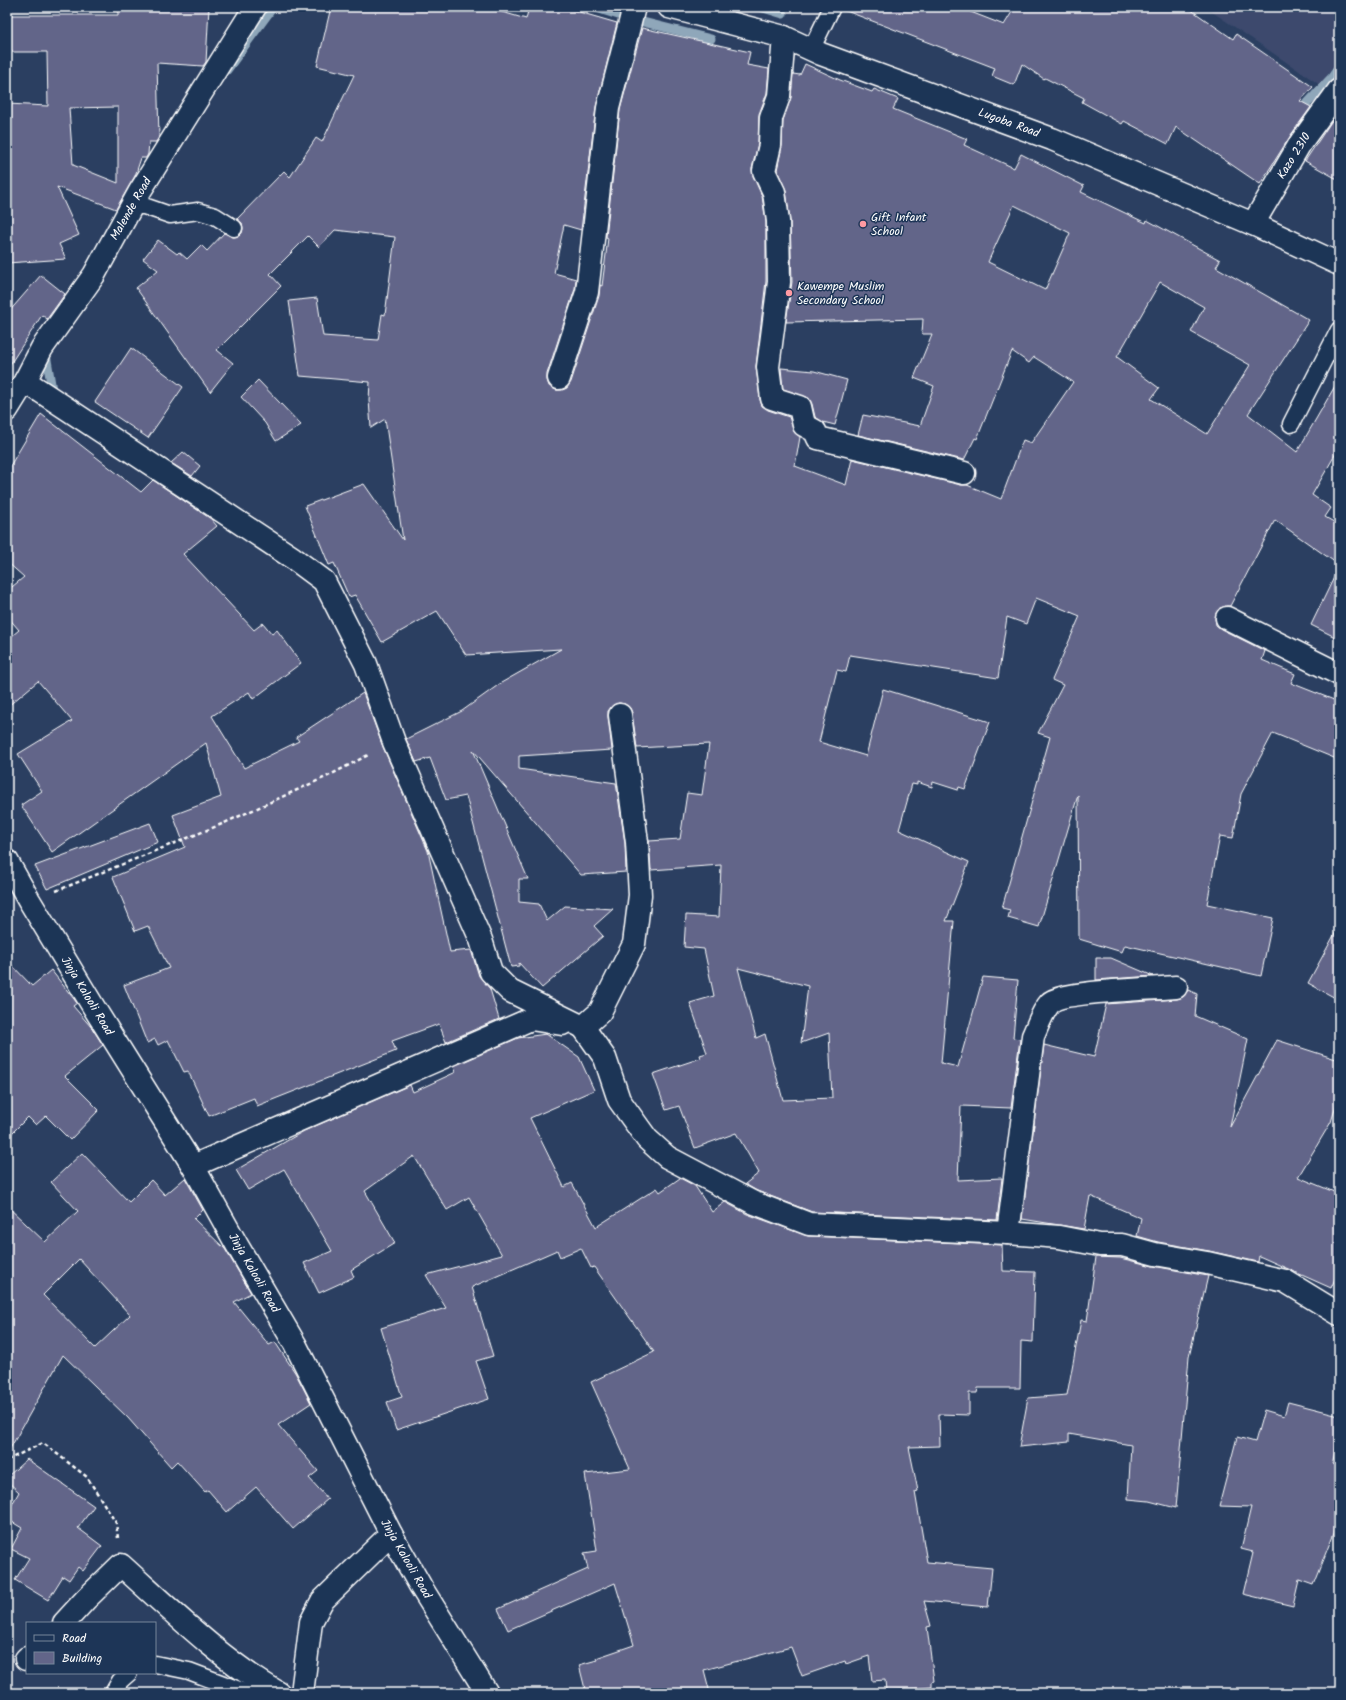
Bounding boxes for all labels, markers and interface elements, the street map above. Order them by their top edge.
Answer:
street label: Lugoba Road [976,103,1043,143]
street label: Kazo 2310 [1272,129,1316,183]
street label: Malende Road [105,173,157,244]
place label: Gift Infant School [871,208,927,241]
marker: Gift Infant School [858,219,868,229]
place label: Kawempe Muslim Secondary School [797,277,885,310]
marker: Kawempe Muslim Secondary School [784,288,794,298]
street label: Jinja Kalooli Road [56,953,119,1040]
street label: Jinja Kalooli Road [223,1229,285,1317]
street label: Jinja Kalooli Road [375,1515,437,1603]
legend [26,1622,156,1674]
text: Road [62,1629,87,1648]
text: Building [62,1649,102,1668]

